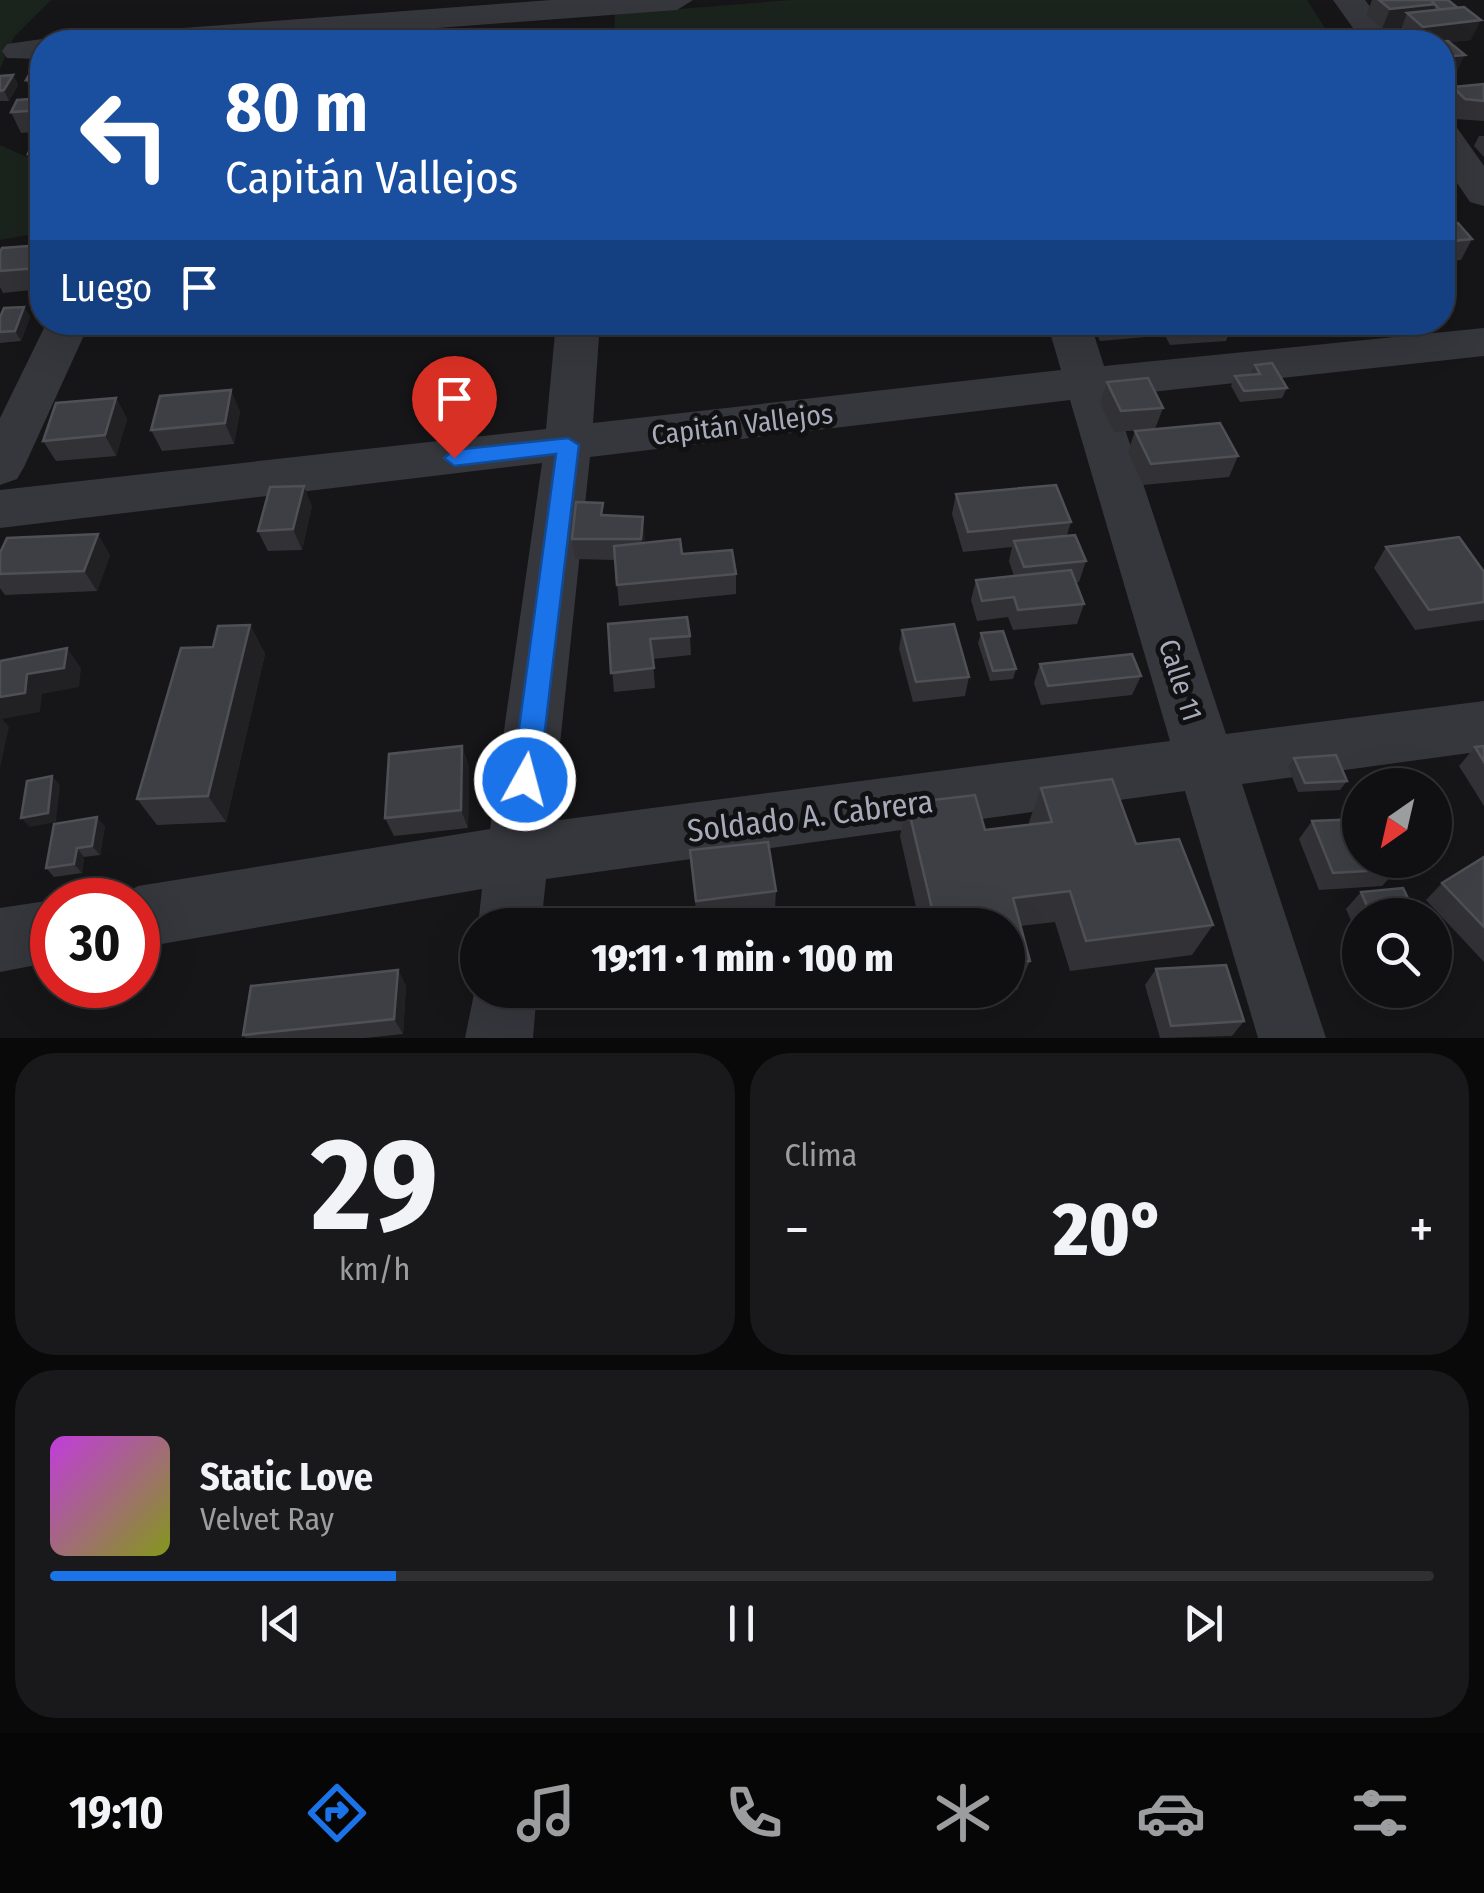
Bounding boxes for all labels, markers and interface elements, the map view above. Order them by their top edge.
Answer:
text: 80 m [225,66,368,150]
icon: left [60,70,190,200]
text: Capitán Vallejos [225,151,518,205]
icon: arrive [172,260,227,315]
text: Luego [60,265,152,311]
pin [412,356,497,459]
icon: arrive [427,371,482,426]
street label: Capitán Vallejos [650,397,835,452]
street label: Calle 11 [1152,635,1209,725]
position arrow [473,728,577,832]
north arrow [1342,768,1452,878]
map controls [1342,768,1452,1008]
street label: Soldado A. Cabrera [685,782,935,850]
speed limit sign: 30 [30,878,160,1008]
button: search [1342,898,1452,1008]
text: 19:11 · 1 min · 100 m [592,935,894,981]
text: 29 [311,1107,438,1263]
text: Clima [785,1136,857,1174]
text: 20° [1053,1185,1165,1275]
text: − [785,1197,809,1263]
text: + [1409,1197,1434,1263]
text: km/h [339,1250,410,1288]
text: Static Love [200,1454,373,1500]
text: Velvet Ray [200,1500,334,1538]
icon: previous [253,1596,308,1651]
icon: pause [714,1596,769,1651]
icon: next [1176,1596,1231,1651]
icon: directions [302,1778,372,1848]
icon: music [511,1778,581,1848]
icon: phone [719,1778,789,1848]
icon: climate [928,1778,998,1848]
icon: car [1136,1778,1206,1848]
icon: filters [1345,1778,1415,1848]
text: 19:10 [69,1786,164,1840]

